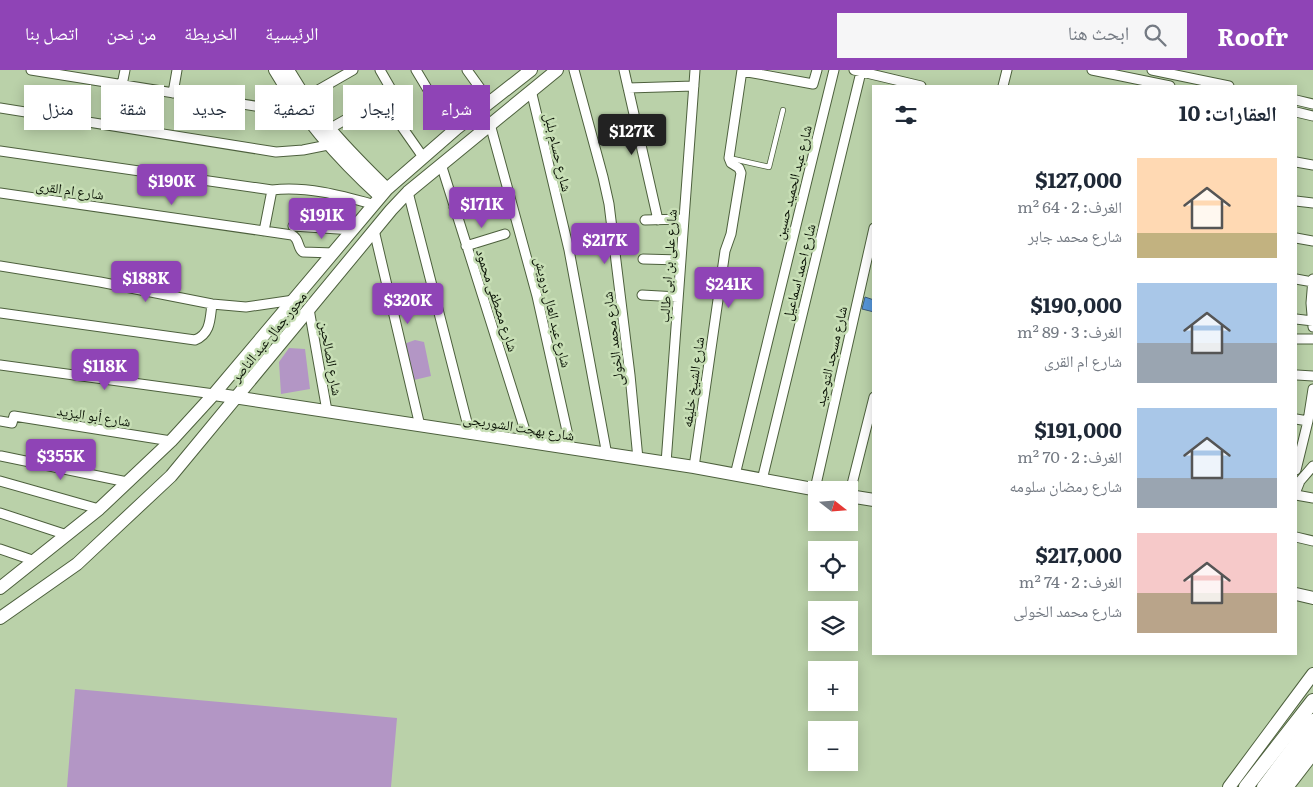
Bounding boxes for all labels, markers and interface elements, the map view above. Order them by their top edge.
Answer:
search box [837,13,1187,58]
text: ابحث هنا [1068,18,1129,46]
text: Roofr [1217,18,1288,53]
text: اتصل بنا [25,19,78,46]
text: من نحن [106,19,156,46]
text: الخريطة [184,19,237,46]
text: الرئيسية [265,19,319,46]
icon: search [1141,21,1169,49]
chip: منزل [24,85,91,130]
chip: شقة [101,85,164,130]
chip: جديد [174,85,245,130]
chip: تصفية [255,85,333,130]
chip: إيجار [343,85,413,130]
chip: شراء [423,85,490,130]
text: العقارات: 10 [1179,96,1277,127]
icon: filters [892,101,920,129]
street label: شارع حسام بلبل [539,111,578,194]
pin: $127K [597,114,667,156]
text: $127K [609,118,655,142]
street label: شارع عبد الحميد حسين [768,123,817,242]
text: $127,000 [1035,163,1122,194]
pin: $190K [137,164,207,206]
text: $190K [148,168,196,192]
street label: شارع ام القرى [35,174,105,205]
icon: home [1177,178,1237,238]
pin: $171K [447,186,517,229]
text: $171K [460,191,504,215]
text: الغرف: 2 · 64 m² [1017,194,1122,218]
pin: $191K [287,198,357,240]
text: $191K [300,202,344,226]
street label: شارع على بن ابى طالب [653,208,682,324]
street label: شارع احمد اسماعيل [776,221,821,323]
pin: $217K [570,222,640,265]
text: شارع محمد جابر [1028,223,1122,247]
text: $217K [582,227,628,251]
street label: شارع مصطفى محمود [471,246,524,354]
street label: شارع عبد العال درويش [530,254,577,370]
pin: $188K [111,260,181,303]
text: $188K [122,265,170,289]
pin: $241K [694,266,764,309]
text: $241K [706,271,752,295]
pin: $320K [373,282,443,325]
street label: محور جمال عبد الناصر [225,287,311,386]
text: $320K [383,287,433,311]
text: $190,000 [1030,288,1122,319]
street label: شارع محمد الخولى [596,290,629,387]
icon: home [1177,303,1237,363]
street label: شارع مسجد التوحيد [809,304,852,408]
street label: شارع الصالحين [315,319,348,397]
text: الغرف: 3 · 89 m² [1017,319,1122,343]
street label: شارع الشيخ خليفه [676,335,709,429]
pin: $118K [70,348,140,391]
text: شارع ام القرى [1044,348,1122,372]
text: $118K [83,353,127,377]
street label: شارع أبو اليزيد [56,399,132,432]
street label: شارع بهجت الشوربجى [462,407,576,446]
text: $191,000 [1034,413,1122,444]
icon: home [1177,428,1237,488]
pin: $355K [26,438,96,481]
text: $355K [37,443,85,467]
text: الغرف: 2 · 70 m² [1017,444,1122,468]
text: شارع رمضان سلومه [1009,473,1122,497]
north arrow [808,481,858,531]
map controls [808,481,858,771]
text: $217,000 [1035,538,1122,569]
button: locate [808,541,858,591]
icon: home [1177,553,1237,613]
text: الغرف: 2 · 74 m² [1019,569,1122,593]
text: شارع محمد الخولى [1013,598,1122,622]
button: layers [808,601,858,651]
button: + [808,661,858,711]
button: − [808,721,858,771]

